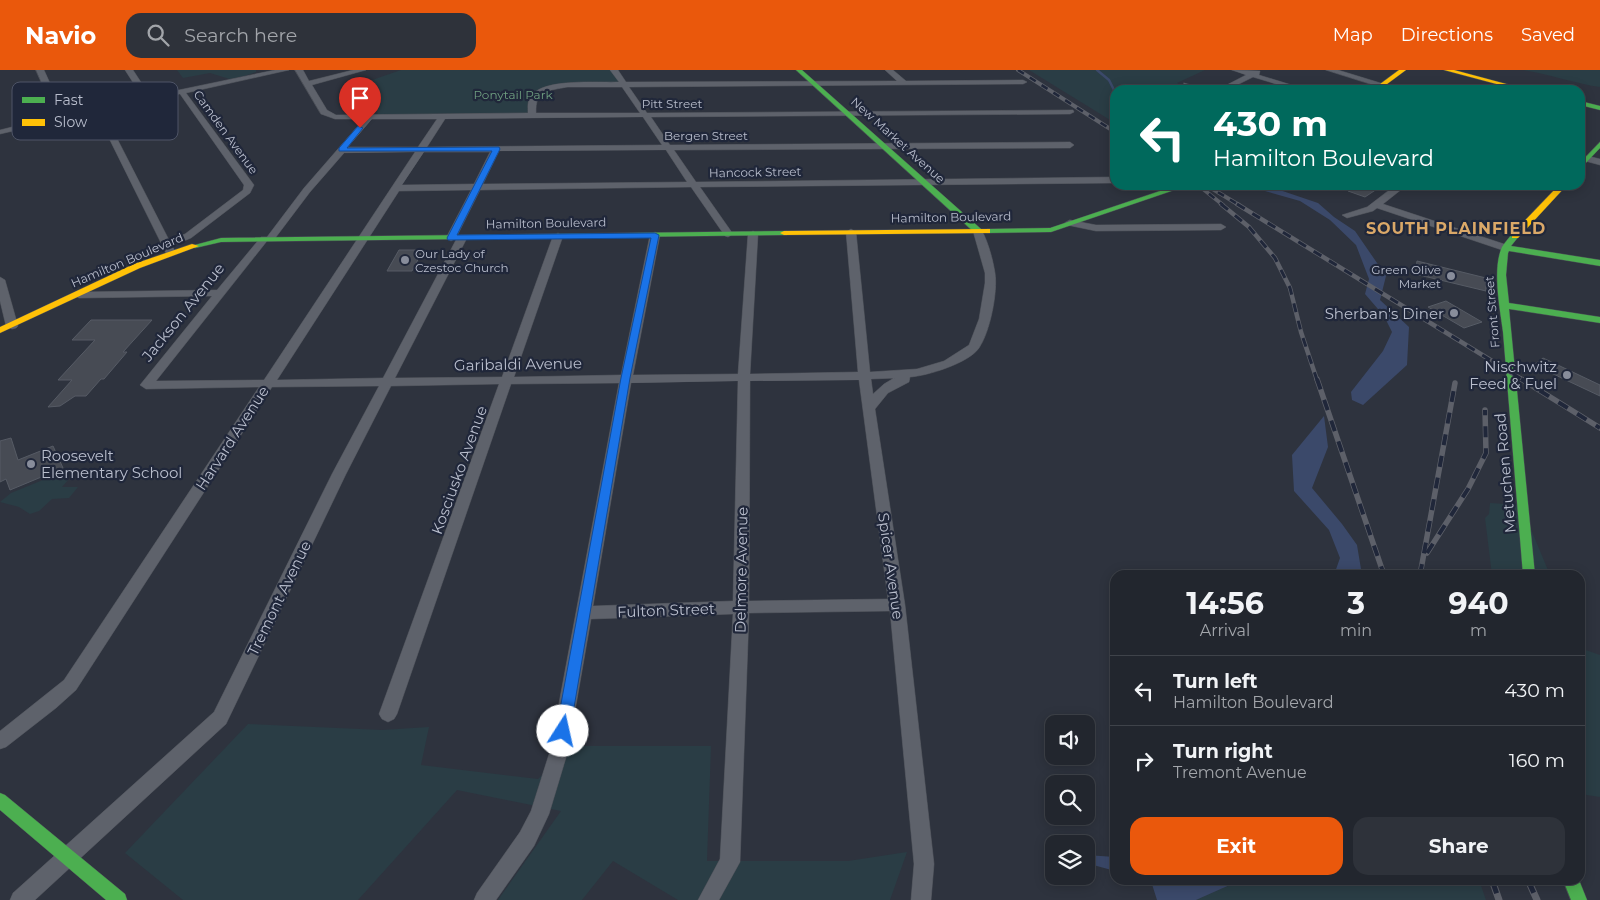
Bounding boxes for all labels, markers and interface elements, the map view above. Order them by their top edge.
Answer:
search box [126,13,476,58]
text: Navio [25,21,96,50]
icon: search [144,21,172,49]
text: Search here [184,24,297,47]
text: Map [1333,24,1373,46]
text: Directions [1401,24,1493,46]
text: Saved [1521,24,1575,46]
pin [339,77,381,128]
legend [12,82,178,140]
icon: arrive [346,84,374,112]
street label: Camden Avenue [190,87,262,177]
park label: Ponytail Park [473,87,553,102]
text: Fast [54,91,84,109]
street label: New Market Avenue [848,94,948,186]
street label: Pitt Street [642,96,702,111]
text: 430 m [1213,102,1328,145]
icon: left [1130,105,1195,170]
text: Slow [54,113,88,131]
street label: Bergen Street [664,128,748,143]
text: Hamilton Boulevard [1213,145,1434,172]
street label: Hancock Street [709,164,801,180]
street label: Hamilton Boulevard [891,208,1011,226]
street label: Hamilton Boulevard [486,214,606,232]
district label: SOUTH PLAINFIELD [1366,219,1546,238]
street label: Hamilton Boulevard [69,230,185,290]
place label: Our Lady of Czestoc Church [415,246,509,275]
marker: Our Lady of Czestoc Church [399,254,411,266]
street label: Jackson Avenue [137,259,228,366]
place label: Green Olive Market [1371,262,1441,291]
marker: Green Olive Market [1445,270,1457,282]
street label: Front Street [1481,275,1503,349]
place label: Sherban's Diner [1325,304,1444,323]
marker: Sherban's Diner [1448,307,1460,319]
street label: Garibaldi Avenue [454,353,582,375]
place label: Nischwitz Feed & Fuel [1469,357,1557,393]
marker: Nischwitz Feed & Fuel [1561,369,1573,381]
street label: Harvard Avenue [191,382,273,494]
street label: Kosciusko Avenue [427,403,491,537]
street label: Metuchen Road [1490,412,1520,534]
place label: Roosevelt Elementary School [41,446,182,482]
marker: Roosevelt Elementary School [25,458,37,470]
street label: Delmore Avenue [730,507,752,633]
street label: Spicer Avenue [874,512,908,620]
street label: Tremont Avenue [243,537,315,659]
text: 14:56 [1186,585,1264,622]
text: 3 [1347,585,1365,622]
text: 940 [1449,585,1509,622]
street label: Fulton Street [617,599,715,621]
text: Arrival [1200,621,1250,640]
text: min [1340,621,1372,640]
text: m [1470,621,1487,640]
text: Turn left [1173,670,1258,693]
icon: left [1130,677,1158,705]
text: 430 m [1504,679,1565,702]
text: Hamilton Boulevard [1173,693,1334,712]
position arrow [536,704,588,756]
map controls [1045,715,1095,885]
button: sound [1045,715,1095,765]
text: Turn right [1173,740,1273,763]
icon: right [1130,747,1158,775]
text: 160 m [1509,749,1565,772]
text: Tremont Avenue [1173,763,1307,782]
button: search [1045,775,1095,825]
button: Exit [1130,817,1343,875]
button: Share [1353,817,1565,875]
button: layers [1045,835,1095,885]

